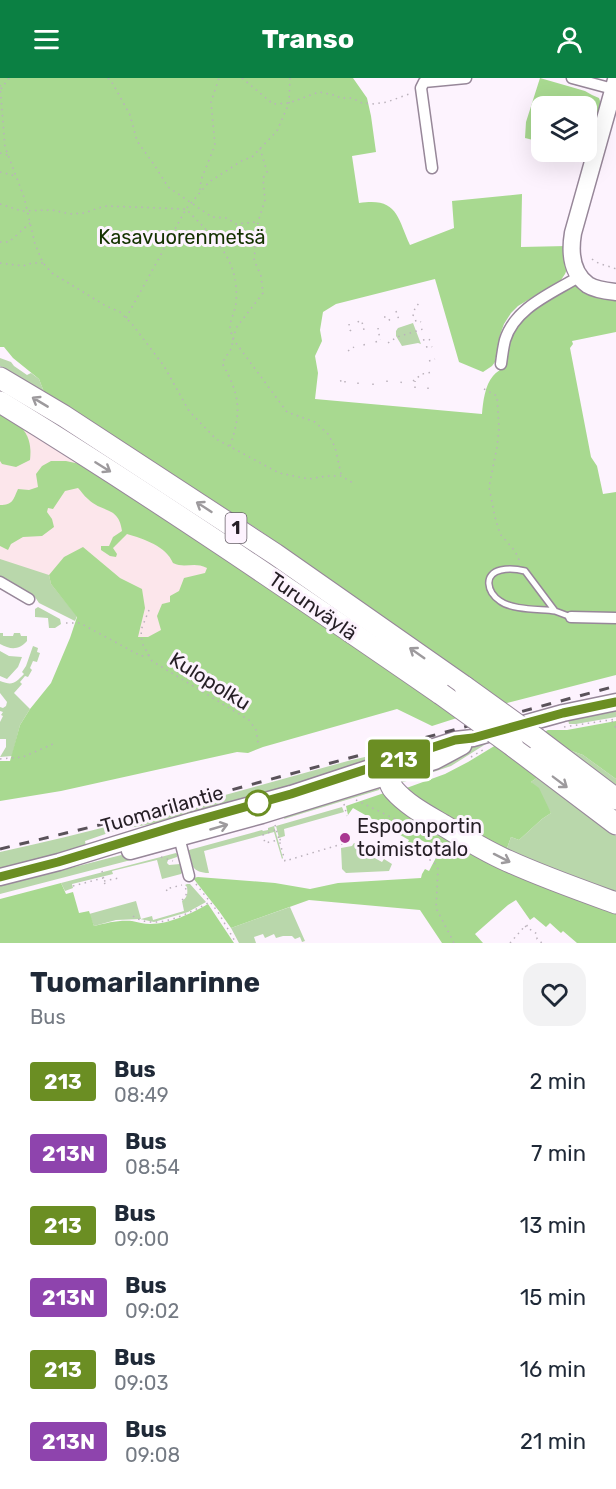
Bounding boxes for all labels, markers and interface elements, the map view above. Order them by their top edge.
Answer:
icon: menu [30,23,63,56]
text: Transo [262,23,354,55]
icon: person [553,23,586,56]
map controls [531,96,597,162]
button: layers [531,96,597,162]
park label: Kasavuorenmetsä [98,225,266,249]
one-way arrow [32,396,49,408]
one-way arrow [94,461,111,473]
one-way arrow [197,501,213,513]
road number: 1 [226,513,246,543]
street label: Turunväylä [264,567,362,645]
street label: Kulopolku [165,647,255,715]
one-way arrow [409,647,425,659]
line badge: 213 [364,740,434,778]
text: 213 [380,747,418,772]
one-way arrow [552,775,568,788]
street label: Tuomarilantie [98,780,226,838]
unlabelled marker [245,790,271,816]
place label: Espoonportin toimistotalo [357,814,482,861]
one-way arrow [209,821,228,833]
marker: Espoonportin toimistotalo [338,831,352,845]
one-way arrow [492,852,510,864]
button: heart [523,963,586,1026]
text: Tuomarilanrinne [30,966,260,999]
text: Bus [30,1005,66,1029]
text: Bus [114,1056,156,1083]
text: 2 min [529,1068,586,1095]
text: 213 [44,1069,82,1094]
text: 08:49 [114,1083,169,1107]
text: Bus [125,1128,167,1155]
text: 7 min [531,1140,586,1167]
text: 213N [42,1141,95,1166]
text: 08:54 [125,1155,180,1179]
text: Bus [114,1200,156,1227]
text: 13 min [520,1212,586,1239]
text: 213 [44,1213,82,1238]
text: 09:00 [114,1227,169,1251]
text: Bus [125,1272,167,1299]
text: 15 min [520,1284,586,1311]
text: 213N [42,1285,95,1310]
text: 09:02 [125,1299,179,1323]
text: Bus [114,1344,156,1371]
text: 16 min [520,1356,586,1383]
text: 213 [44,1357,82,1382]
text: 09:03 [114,1371,168,1395]
text: Bus [125,1416,167,1443]
text: 21 min [520,1428,586,1455]
text: 213N [42,1429,95,1454]
text: 09:08 [125,1443,180,1467]

